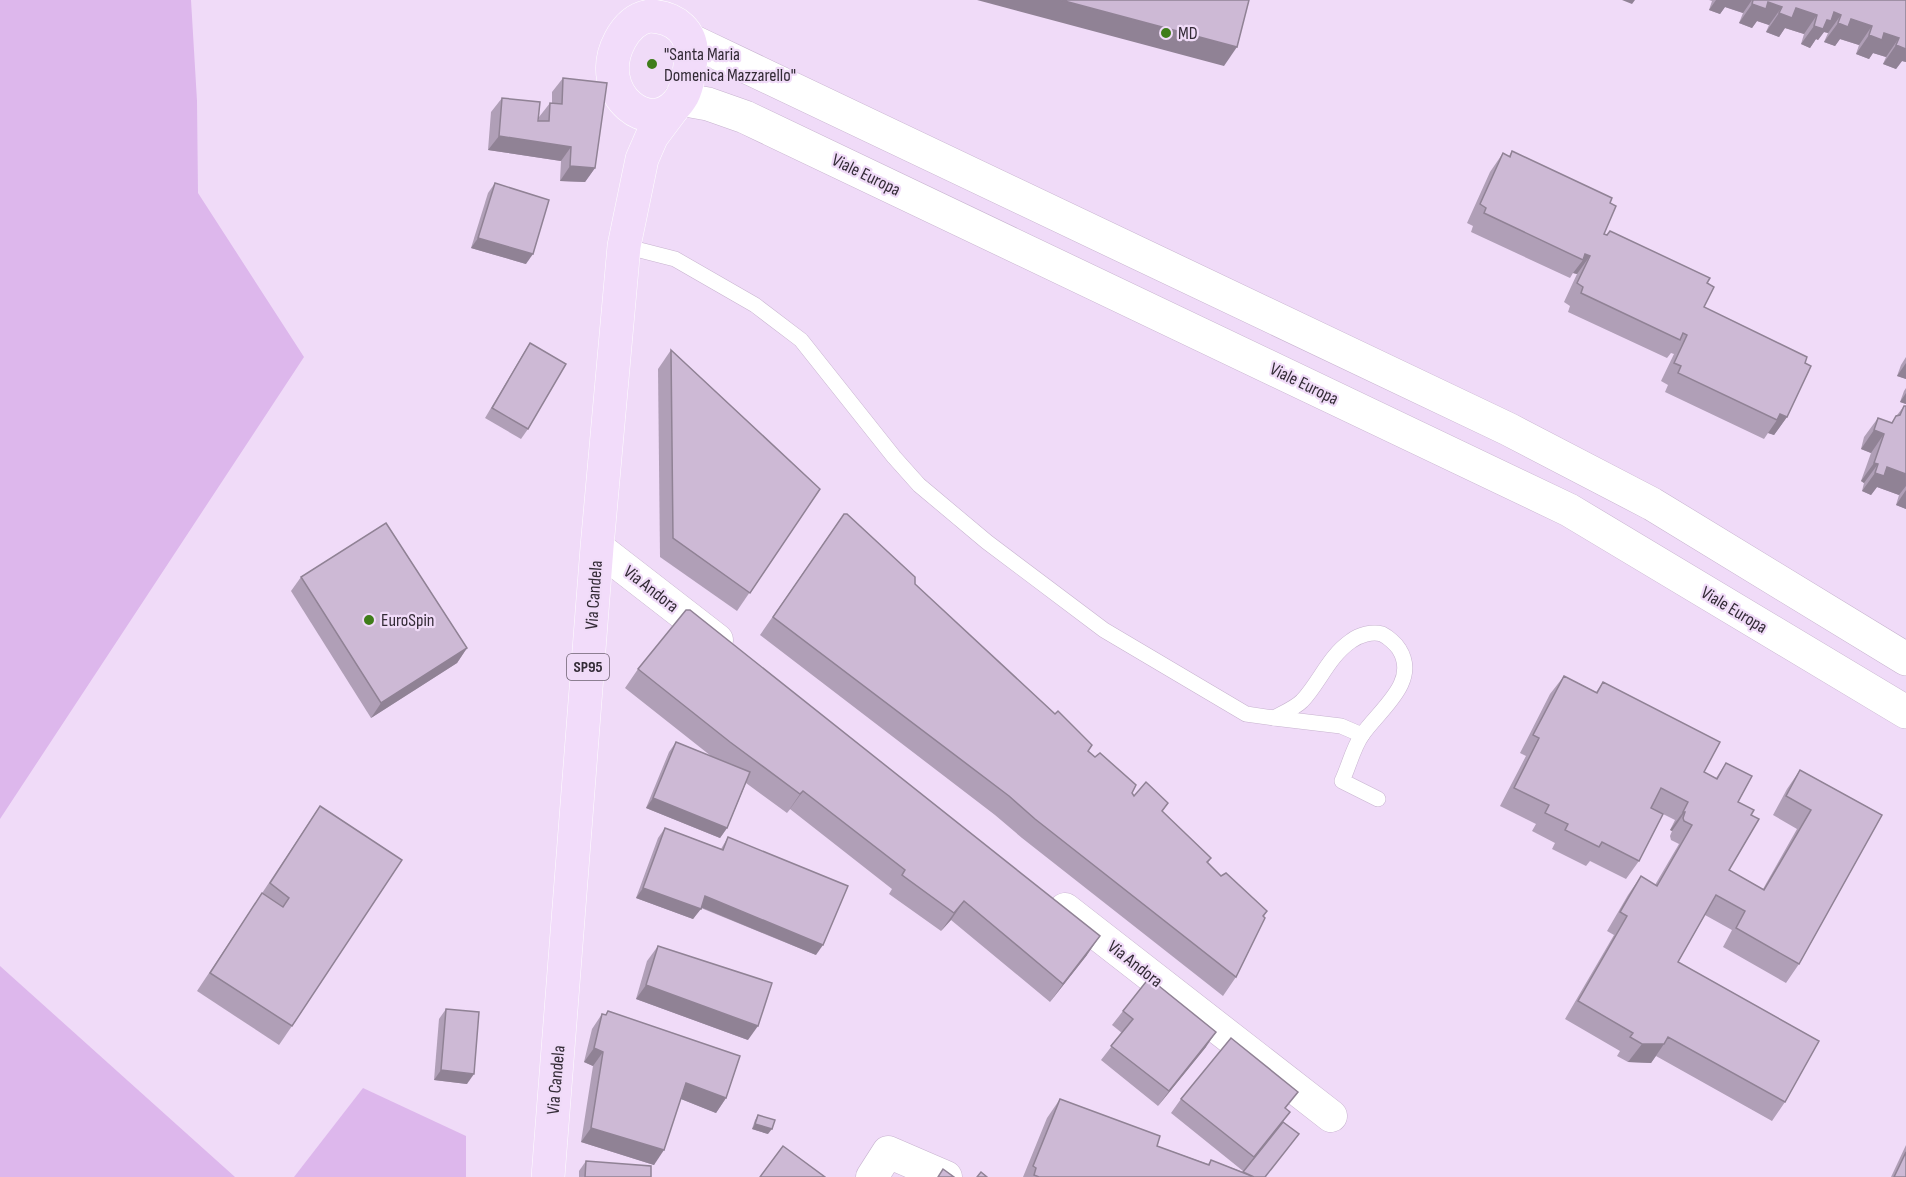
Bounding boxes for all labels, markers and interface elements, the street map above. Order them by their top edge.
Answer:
place label: MD [1178,23,1198,44]
marker: MD [1159,26,1173,40]
place label: "Santa Maria Domenica Mazzarello" [664,44,796,86]
marker: "Santa Maria Domenica Mazzarello" [645,57,659,71]
street label: Viale Europa [828,149,904,201]
street label: Viale Europa [1266,358,1342,410]
street label: Via Candela [581,560,607,630]
street label: Via Andora [619,561,683,617]
street label: Viale Europa [1697,582,1771,638]
place label: EuroSpin [381,610,435,631]
marker: EuroSpin [362,613,376,627]
road number: SP95 [567,654,609,680]
street label: Via Andora [1103,936,1167,992]
street label: Via Candela [543,1044,569,1115]

